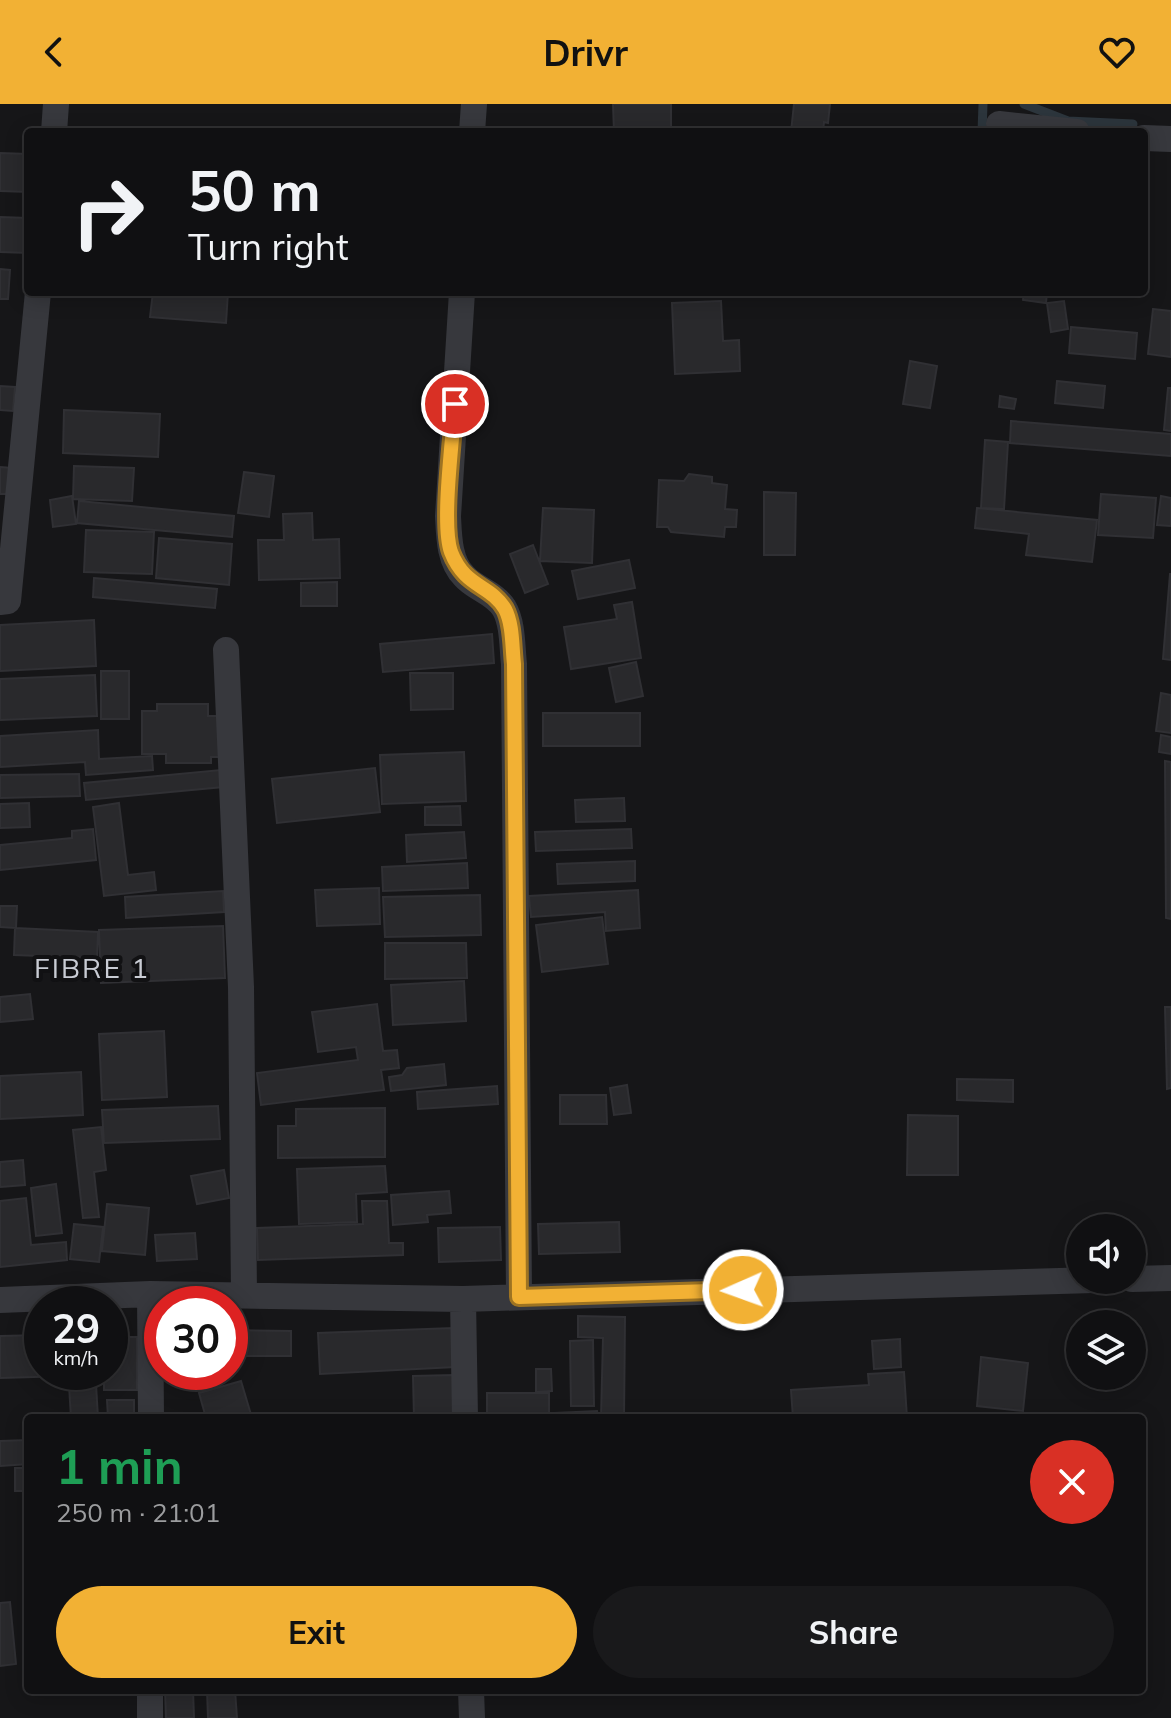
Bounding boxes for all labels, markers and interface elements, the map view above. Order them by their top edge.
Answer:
icon: back [32,30,76,74]
text: Drivr [543,30,628,75]
icon: heart [1095,30,1139,74]
text: 50 m [188,155,321,225]
icon: right [56,160,160,264]
text: Turn right [188,224,349,269]
pin [421,370,489,438]
icon: arrive [433,382,477,426]
district label: FIBRE 1 [34,950,150,985]
map controls [1066,1214,1146,1390]
button: sound [1066,1214,1146,1294]
position arrow [701,1248,785,1332]
speed limit sign: 30 [144,1286,248,1390]
text: 29 [52,1303,100,1353]
button: layers [1066,1310,1146,1390]
text: km/h [53,1345,99,1370]
text: 1 min [56,1436,183,1496]
button: close [1030,1440,1114,1524]
text: 250 m · 21:01 [56,1496,220,1529]
button: Exit [56,1586,577,1678]
button: Share [593,1586,1114,1678]

